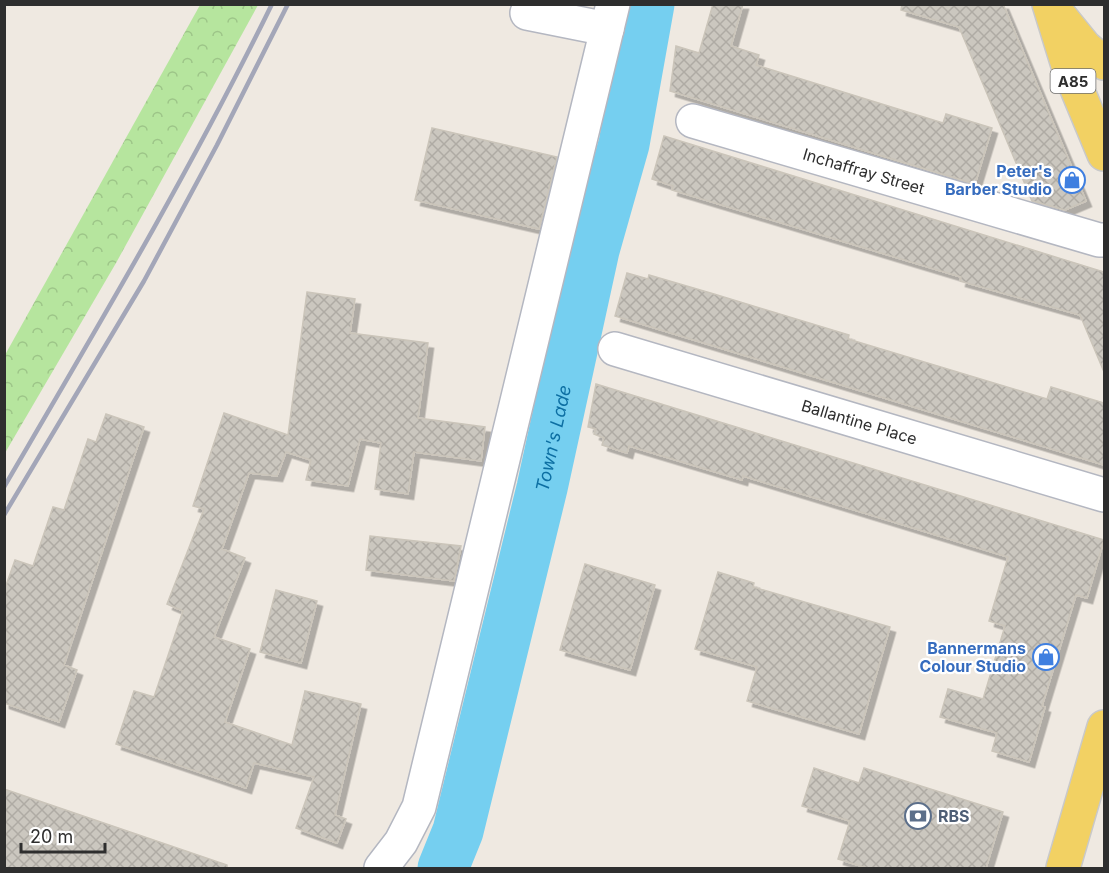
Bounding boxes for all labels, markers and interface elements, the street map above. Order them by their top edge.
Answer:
road number: A85 [1050,69,1096,93]
street label: Inchaffray Street [801,144,927,198]
place label: Peter's Barber Studio [945,161,1052,199]
shop icon: Peter's Barber Studio [1057,165,1087,195]
water label: Town's Lade [531,383,575,494]
street label: Ballantine Place [799,395,919,449]
place label: Bannermans Colour Studio [919,638,1026,676]
shop icon: Bannermans Colour Studio [1031,642,1061,672]
bank icon: RBS [903,801,933,831]
place label: RBS [938,806,970,826]
scale bar [21,816,105,854]
text: 20 m [30,826,73,847]

